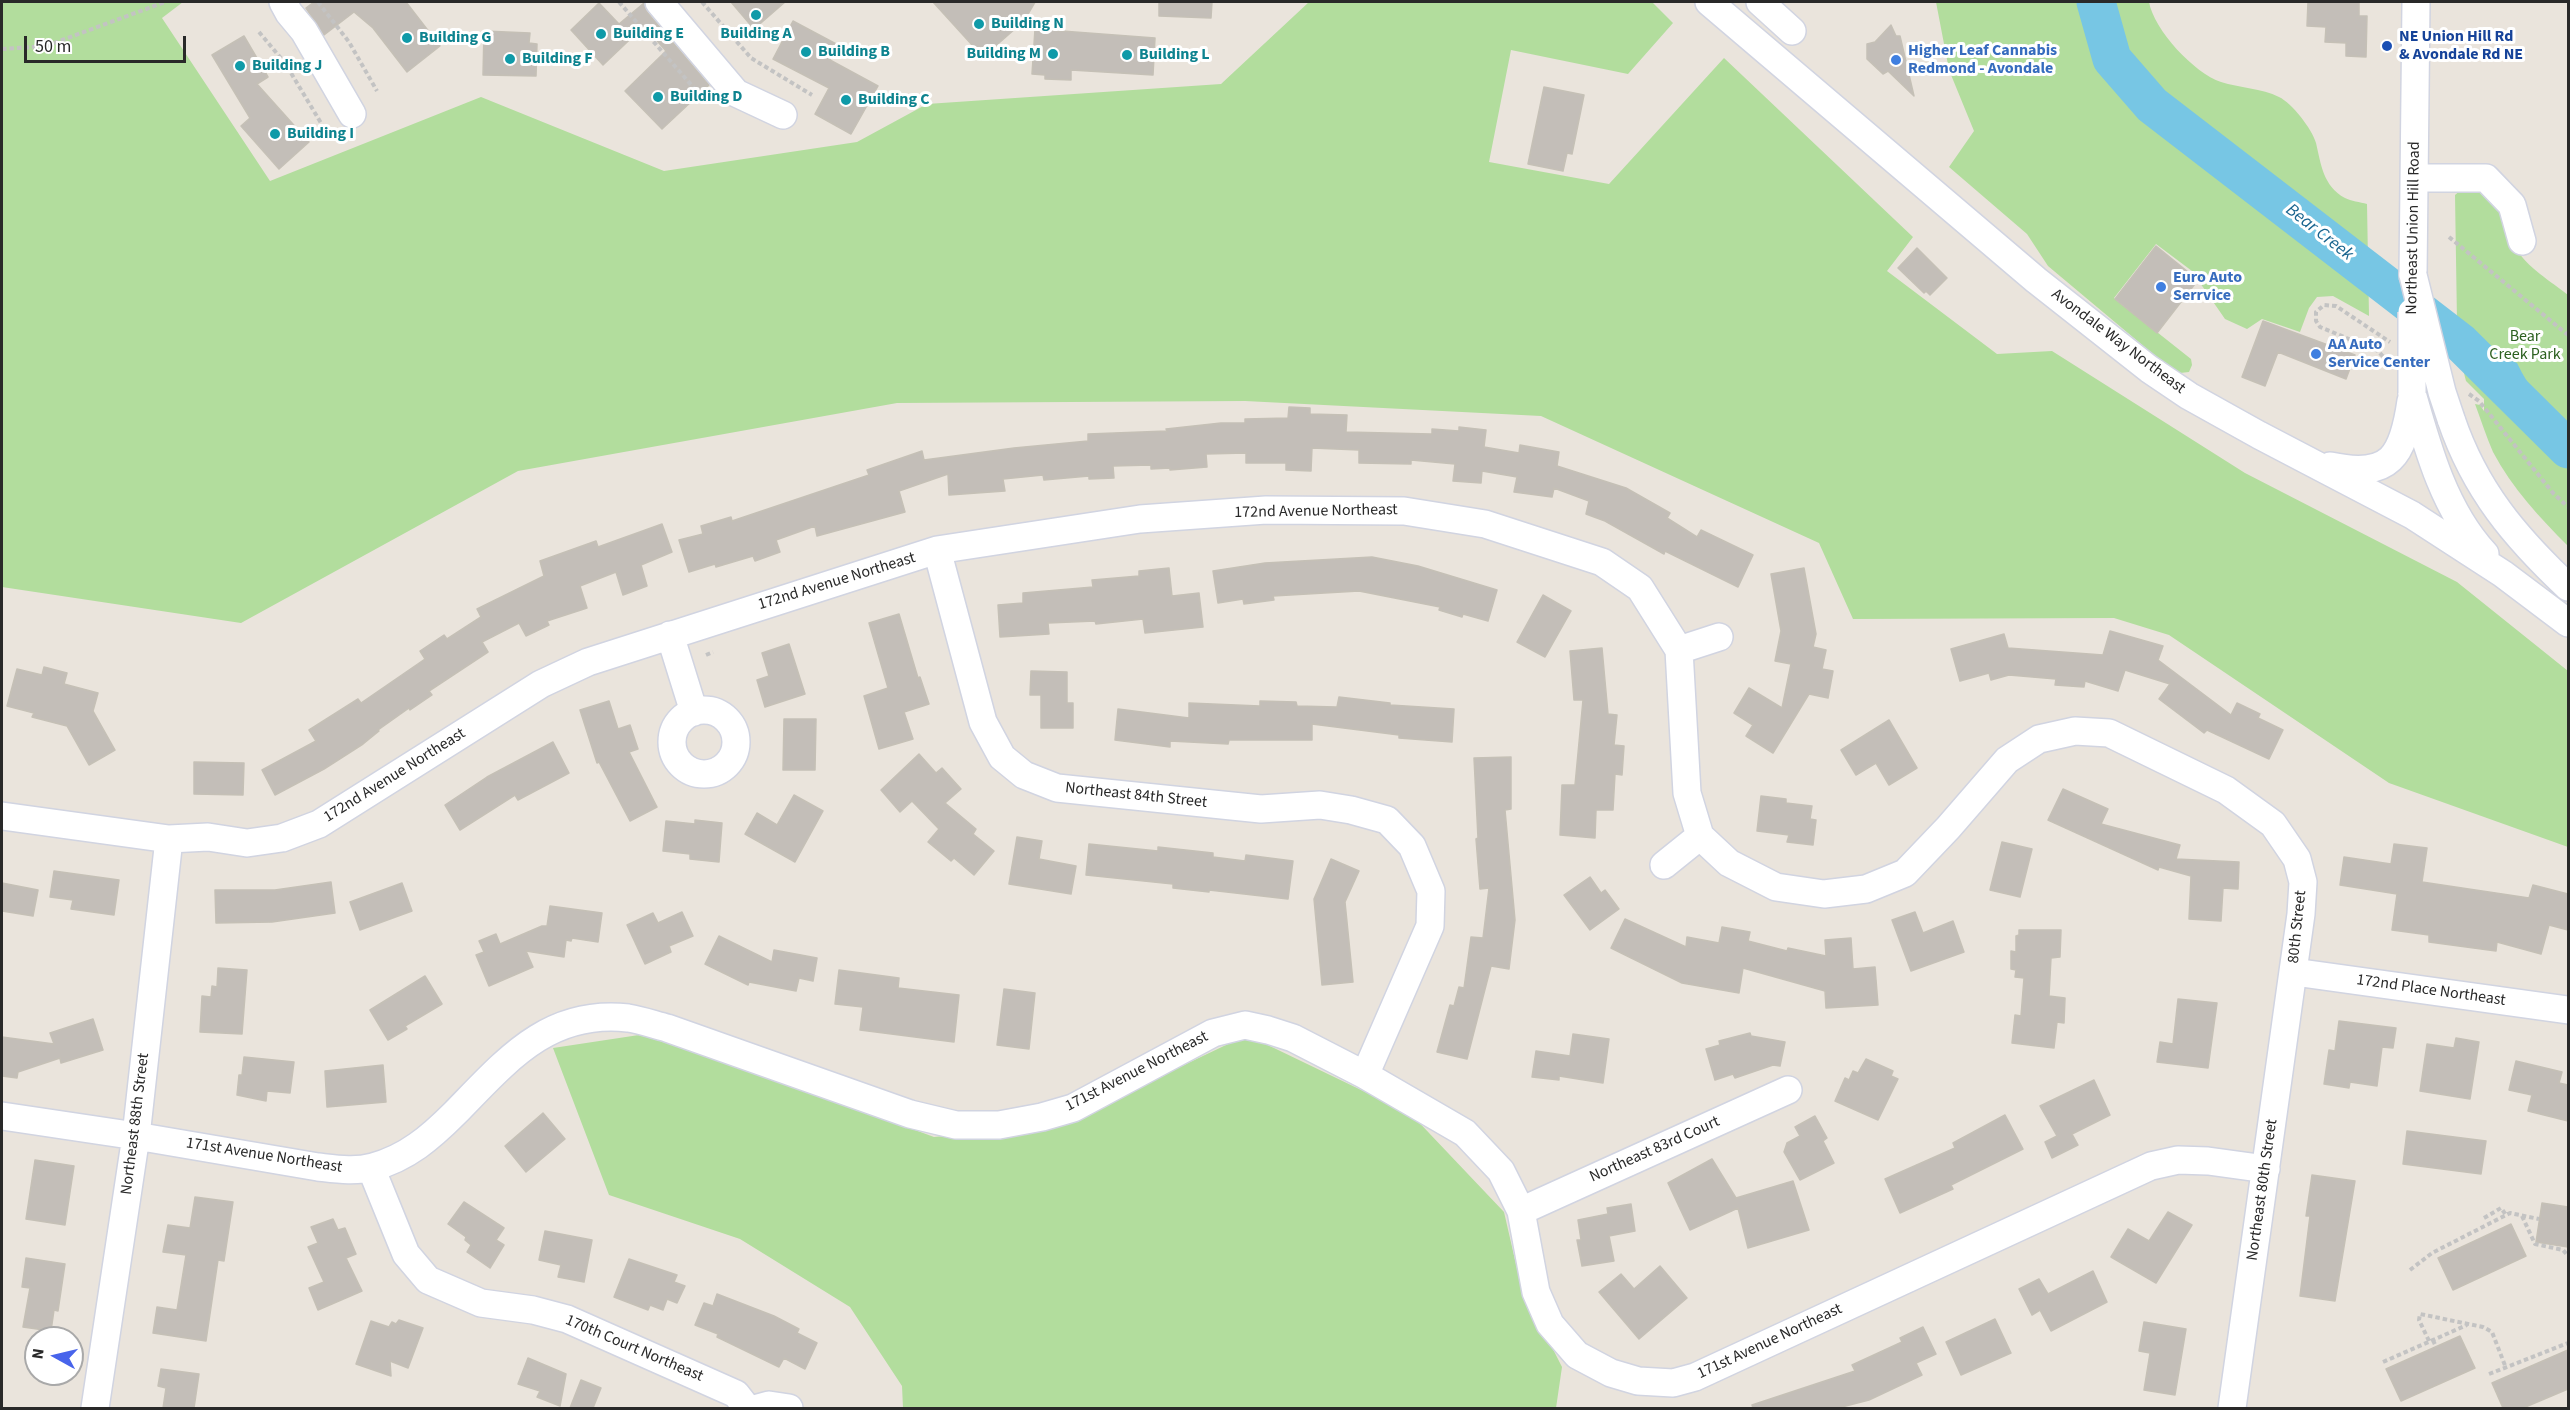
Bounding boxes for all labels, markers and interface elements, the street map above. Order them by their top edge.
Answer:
marker: Building A [749,8,763,22]
place label: Building N [991,14,1064,34]
marker: Building N [972,17,986,31]
scale bar [27,24,189,62]
place label: Building E [613,24,684,44]
place label: Building A [720,24,792,44]
marker: Building E [594,27,608,41]
place label: NE Union Hill Rd & Avondale Rd NE [2399,27,2523,65]
place label: Building G [419,28,491,48]
marker: Building G [400,31,414,45]
text: 50 m [35,34,71,59]
marker: NE Union Hill Rd & Avondale Rd NE [2380,39,2394,53]
place label: Higher Leaf Cannabis Redmond - Avondale [1908,41,2057,79]
place label: Building B [818,42,890,62]
place label: Building M [967,44,1041,64]
marker: Building B [799,45,813,59]
place label: Building L [1139,45,1210,65]
marker: Building M [1046,47,1060,61]
marker: Building L [1120,48,1134,62]
place label: Building F [522,49,593,69]
marker: Building F [503,52,517,66]
marker: Higher Leaf Cannabis Redmond - Avondale [1889,53,1903,67]
place label: Building J [252,56,322,76]
marker: Building J [233,59,247,73]
place label: Building D [670,87,742,107]
marker: Building D [651,90,665,104]
place label: Building C [858,90,930,110]
marker: Building C [839,93,853,107]
place label: Building I [287,124,354,144]
marker: Building I [268,127,282,141]
street label: Northeast Union Hill Road [2403,141,2425,315]
water label: Bear Creek [2281,200,2357,266]
place label: Euro Auto Serrvice [2173,268,2242,306]
marker: Euro Auto Serrvice [2154,280,2168,294]
street label: Avondale Way Northeast [2047,285,2189,399]
park label: Bear Creek Park [2489,327,2561,365]
place label: AA Auto Service Center [2328,335,2430,373]
marker: AA Auto Service Center [2309,347,2323,361]
street label: 172nd Avenue Northeast [1234,501,1398,523]
street label: 172nd Avenue Northeast [756,549,918,615]
street label: 172nd Avenue Northeast [321,725,469,827]
street label: Northeast 84th Street [1064,779,1208,813]
street label: 80th Street [2285,890,2311,964]
street label: 172nd Place Northeast [2355,971,2507,1011]
street label: 171st Avenue Northeast [1062,1028,1212,1116]
street label: Northeast 88th Street [118,1052,154,1196]
street label: Northeast 83rd Court [1587,1113,1723,1187]
street label: Northeast 80th Street [2244,1118,2282,1262]
street label: 171st Avenue Northeast [185,1134,343,1178]
street label: 171st Avenue Northeast [1695,1300,1845,1384]
street label: 170th Court Northeast [562,1311,706,1387]
north arrow [24,1326,84,1386]
text: N [27,1347,50,1361]

